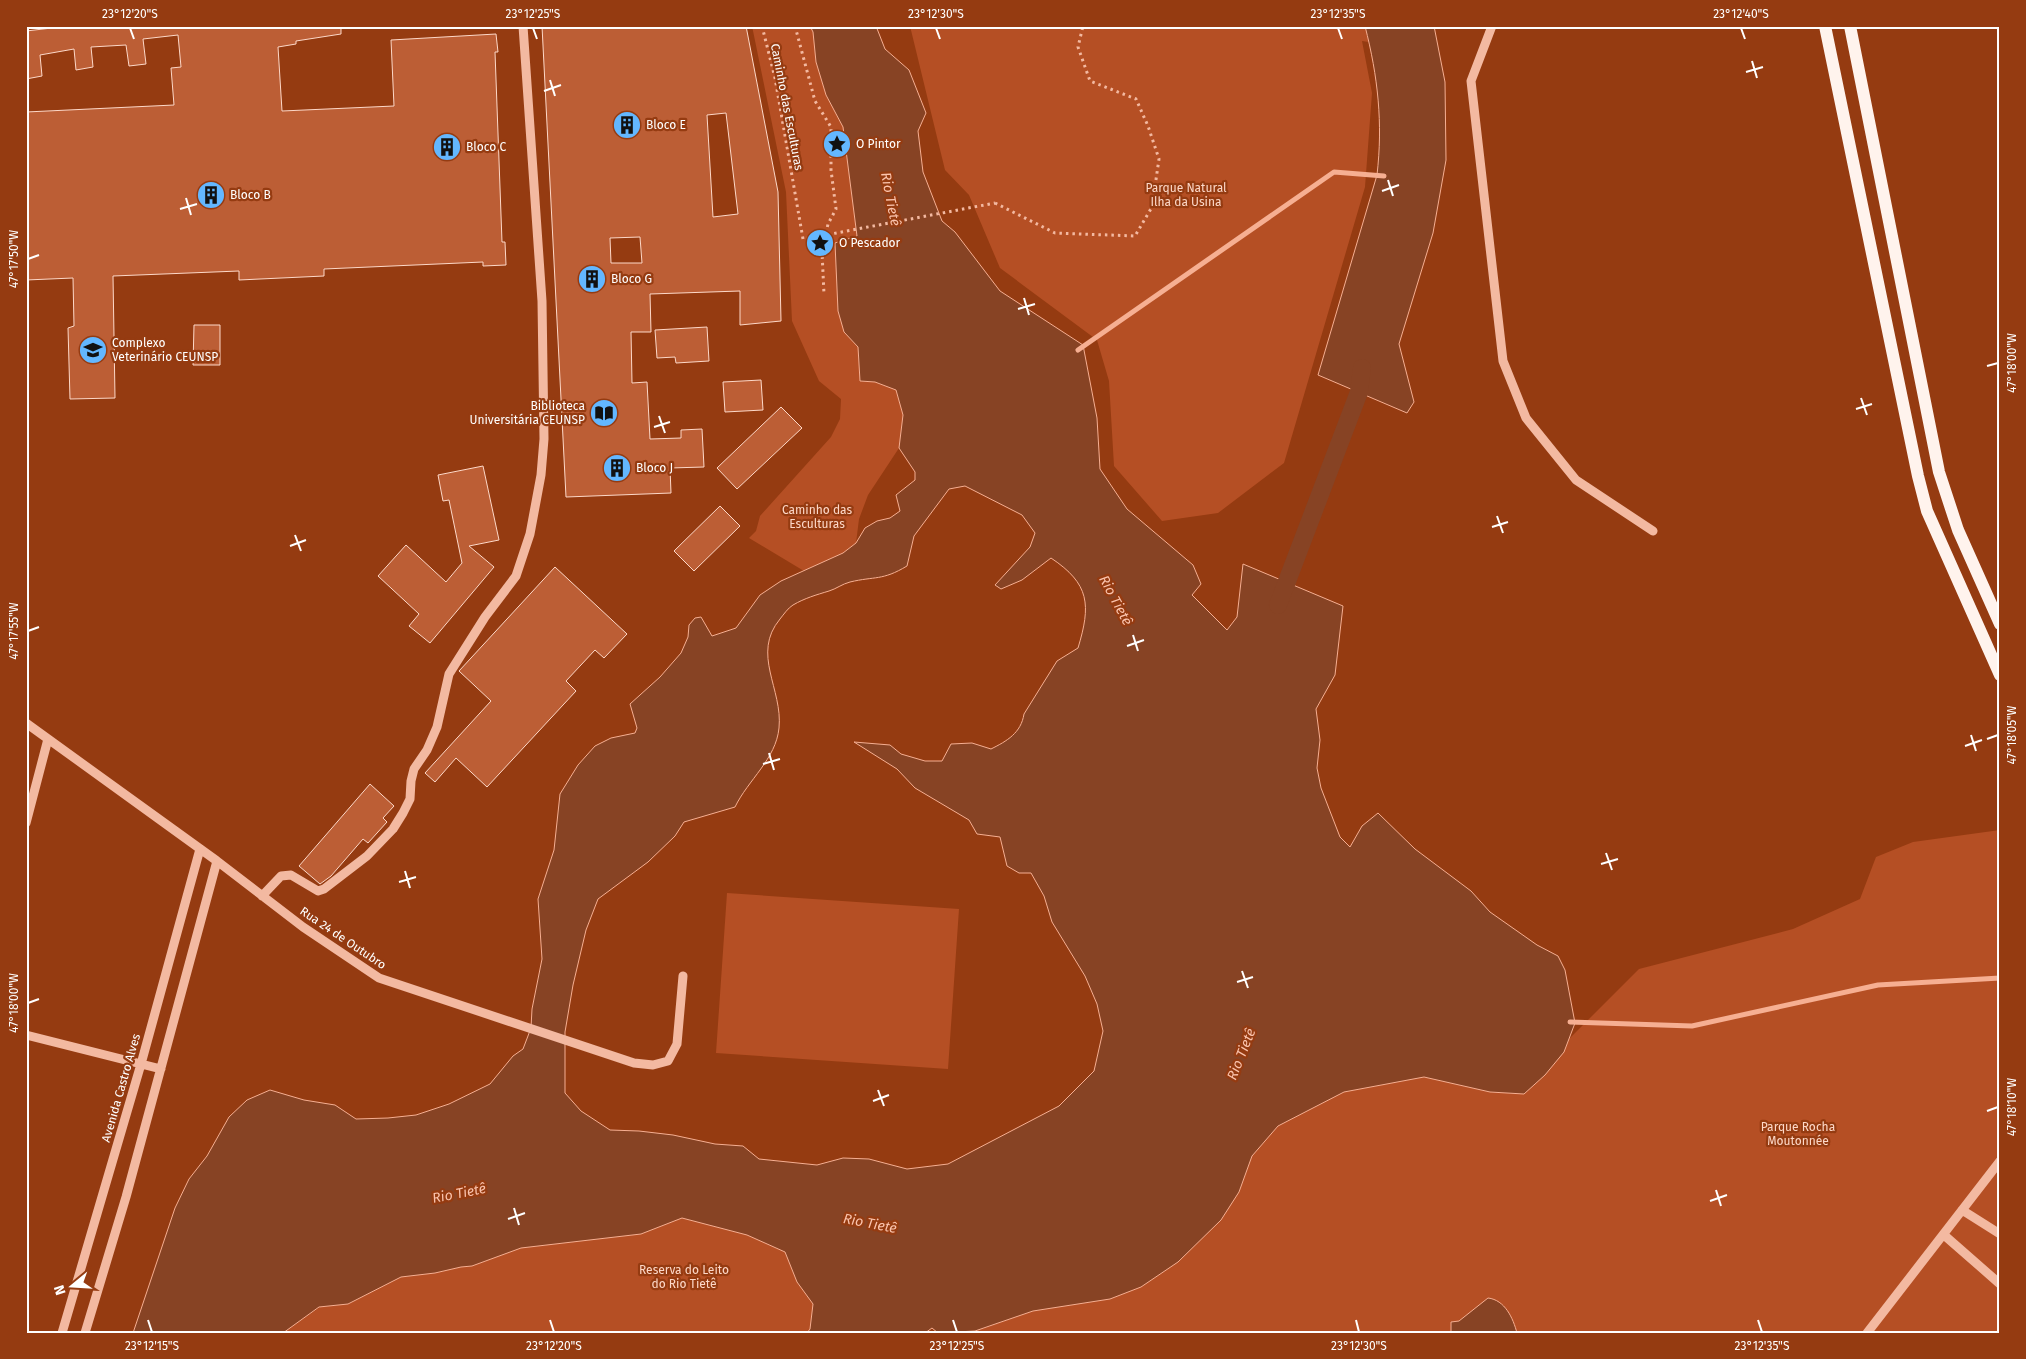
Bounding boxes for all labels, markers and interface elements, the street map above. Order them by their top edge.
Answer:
text: 23°12'20"S [102,7,158,21]
text: 23°12'25"S [506,7,561,21]
text: 23°12'30"S [908,7,964,21]
text: 23°12'35"S [1311,7,1366,21]
text: 23°12'40"S [1713,7,1769,21]
street label: Caminho das Esculturas [768,42,806,172]
building icon: Bloco E [612,110,642,140]
place label: Bloco E [646,118,686,132]
place icon: O Pintor [822,129,852,159]
building icon: Bloco C [432,132,462,162]
place label: O Pintor [856,137,901,151]
place label: Bloco C [466,140,506,154]
water label: Rio Tietê [877,171,904,227]
building icon: Bloco B [196,180,226,210]
park label: Parque Natural Ilha da Usina [1145,181,1227,209]
place label: Bloco B [230,188,271,202]
place icon: O Pescador [805,228,835,258]
text: 47°17'50"W [7,230,21,288]
place label: O Pescador [839,236,901,250]
building icon: Bloco G [577,264,607,294]
place label: Bloco G [611,272,652,286]
text: 47°18'00"W [2005,333,2019,393]
school or university icon: Complexo Veterinário CEUNSP [78,335,108,365]
place label: Complexo Veterinário CEUNSP [112,336,218,364]
library icon: Biblioteca Universitária CEUNSP [589,398,619,428]
place label: Biblioteca Universitária CEUNSP [470,399,585,427]
building icon: Bloco J [602,453,632,483]
place label: Bloco J [636,461,673,475]
park label: Caminho das Esculturas [782,503,853,531]
water label: Rio Tietê [1095,572,1136,628]
text: 47°17'55"W [7,602,21,660]
text: 47°18'05"W [2005,705,2019,765]
street label: Rua 24 de Outubro [297,904,389,972]
text: 47°18'00"W [7,973,21,1033]
water label: Rio Tietê [1223,1026,1260,1083]
street label: Avenida Castro Alves [99,1032,143,1144]
text: 47°18'10"W [2005,1078,2019,1136]
park label: Parque Rocha Moutonnée [1761,1120,1835,1148]
water label: Rio Tietê [431,1180,487,1207]
water label: Rio Tietê [842,1210,898,1237]
north arrow [48,1262,98,1312]
park label: Reserva do Leito do Rio Tietê [639,1263,729,1291]
text: N [51,1283,70,1297]
text: 23°12'15"S [125,1339,179,1353]
text: 23°12'20"S [526,1339,582,1353]
text: 23°12'25"S [930,1339,985,1353]
text: 23°12'30"S [1331,1339,1387,1353]
text: 23°12'35"S [1735,1339,1790,1353]

